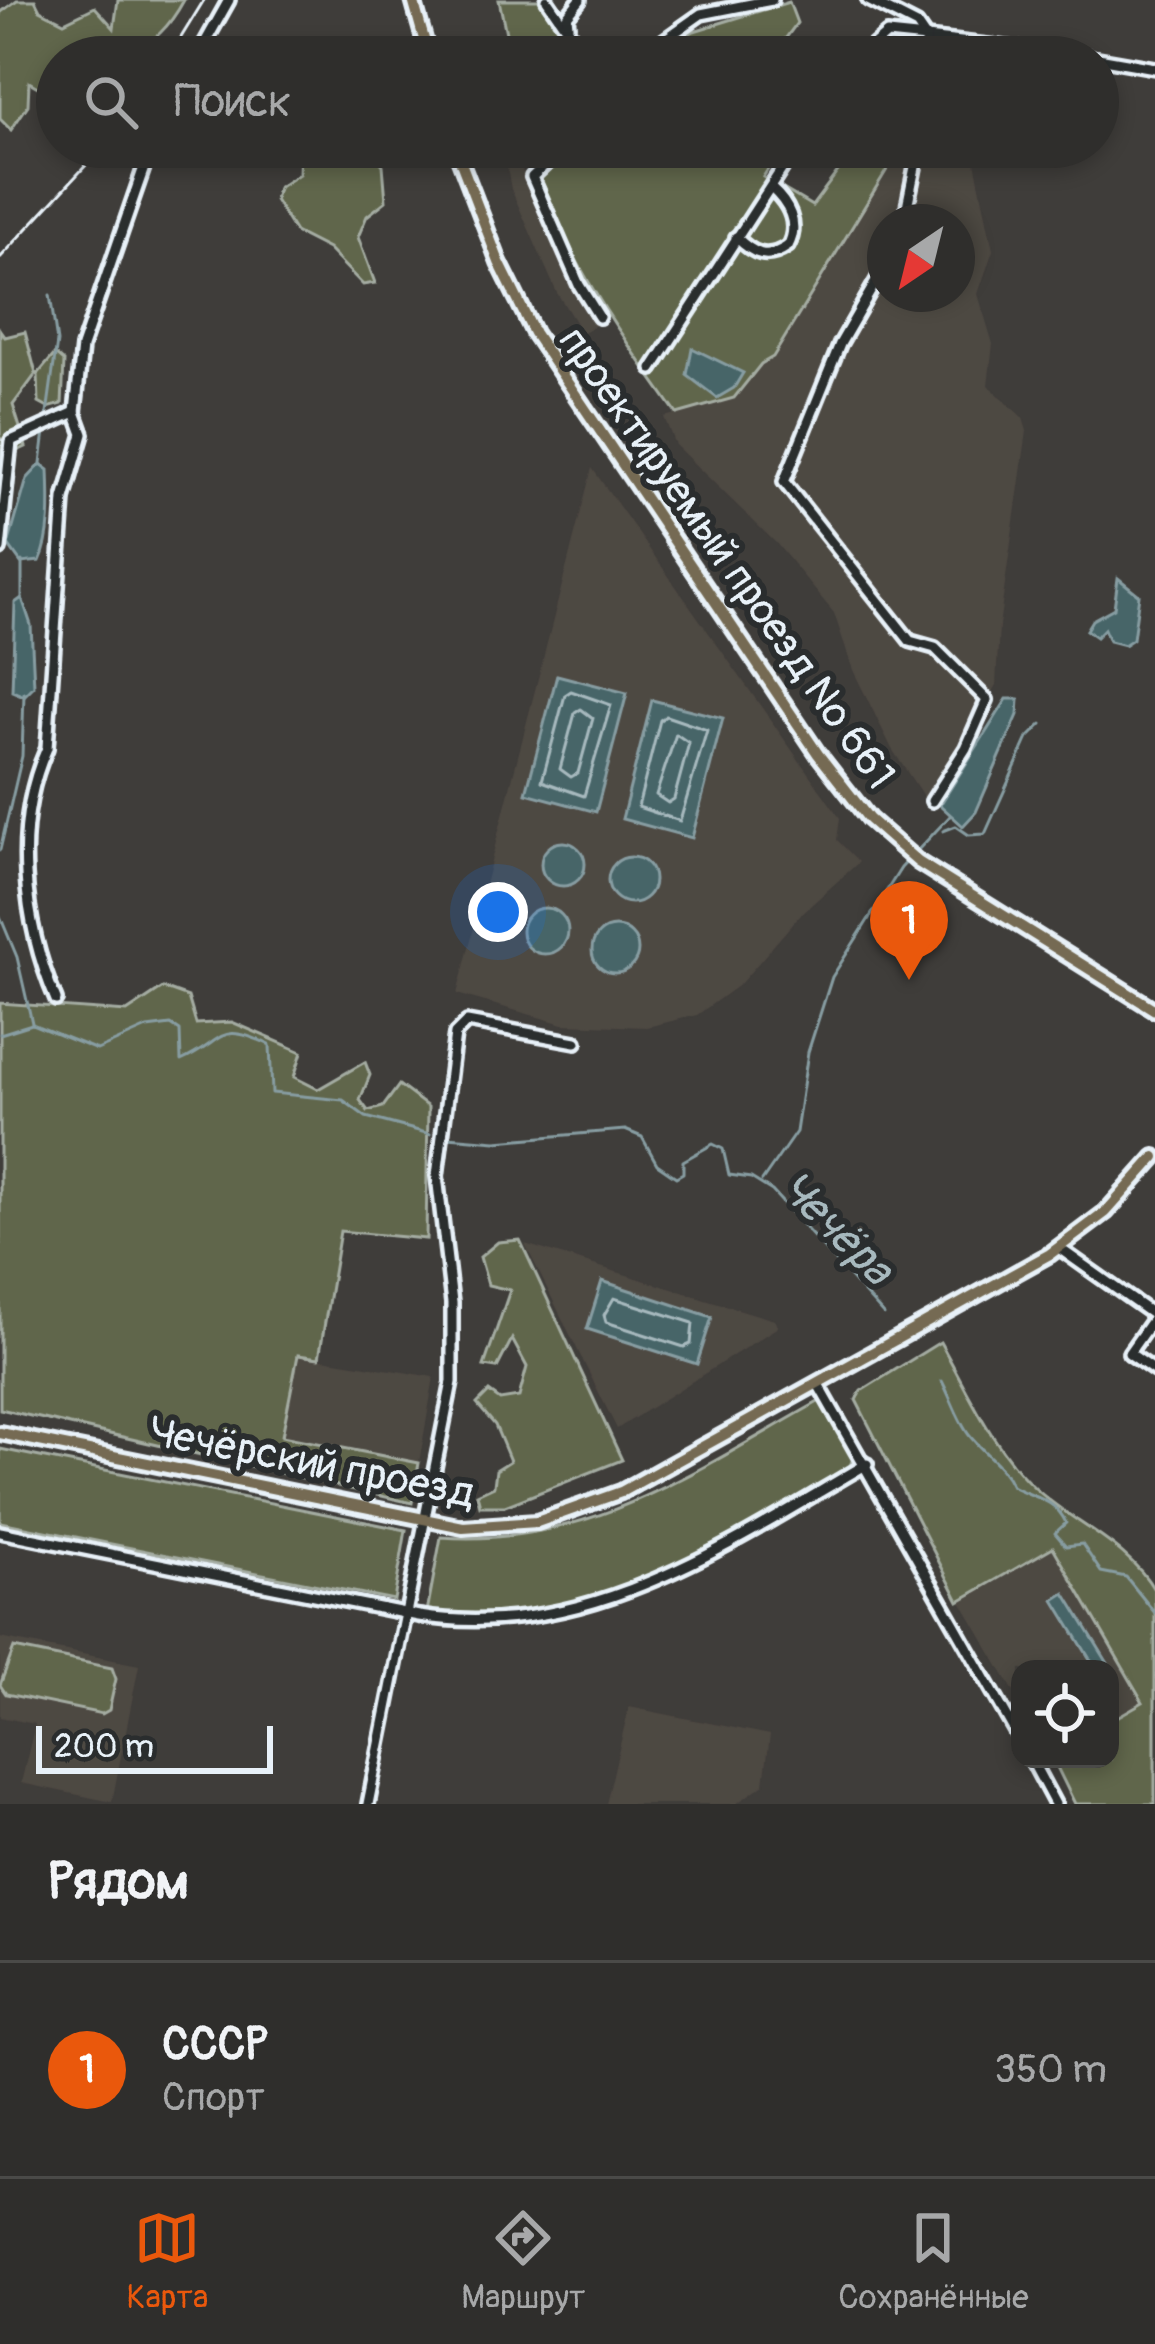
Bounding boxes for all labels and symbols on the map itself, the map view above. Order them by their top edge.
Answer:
north arrow [867,204,975,312]
street label: проектируемый проезд № 661 [547,317,906,799]
pin: 1 [870,881,948,980]
your location [468,882,528,942]
water label: Чечёра [767,1160,906,1299]
street label: Чечёрский проезд [144,1406,479,1520]
scale bar [36,1720,273,1773]

